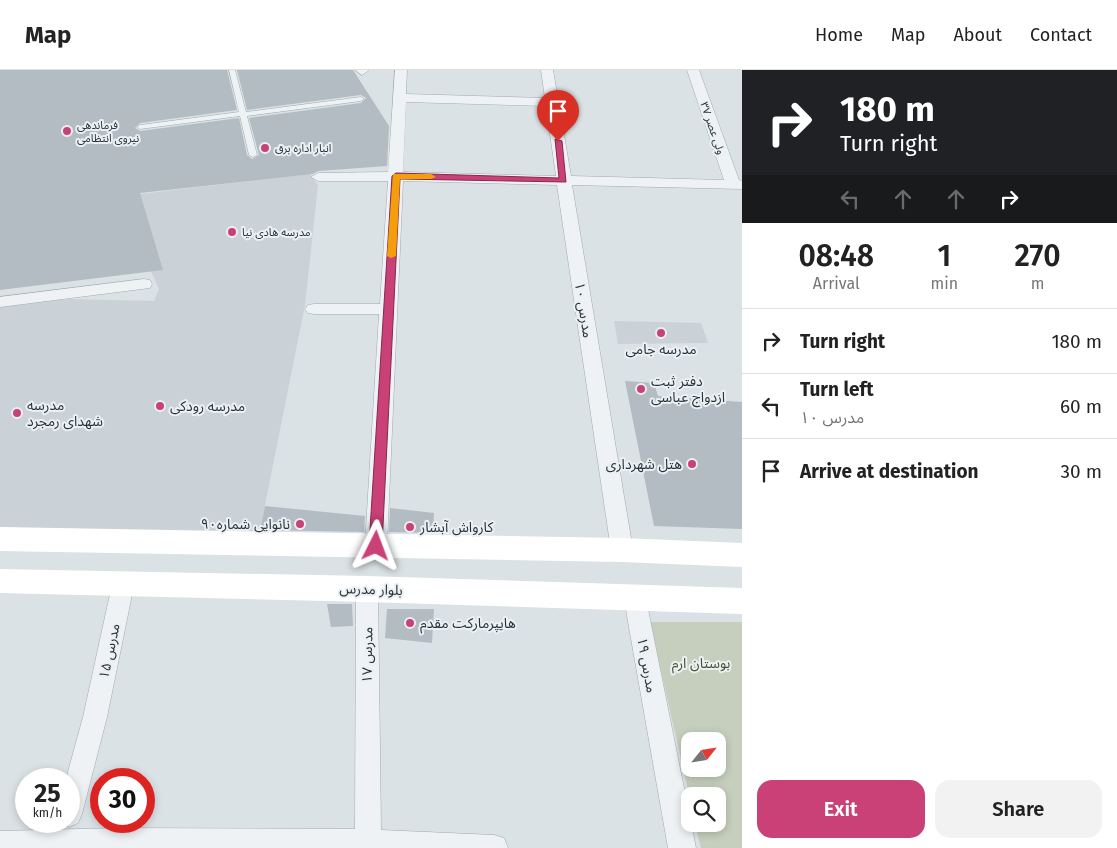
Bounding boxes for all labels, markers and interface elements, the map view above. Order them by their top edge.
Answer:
text: Map [25,21,71,49]
text: Home [815,24,863,46]
text: Map [891,24,925,46]
text: About [953,24,1002,46]
text: Contact [1030,24,1092,46]
text: 180 m [840,88,935,130]
pin [537,90,579,141]
icon: right [757,90,822,155]
icon: arrive [544,97,572,125]
street label: ولی عصر ۳۷ [697,100,728,156]
place label: فرماندهی نیروی انتظامی [77,119,139,145]
marker: فرماندهی نیروی انتظامی [61,125,73,137]
text: Turn right [840,130,937,157]
marker: انبار اداره برق [259,142,271,154]
place label: انبار اداره برق [275,142,331,155]
icon: left [836,185,864,213]
icon: ahead [889,185,917,213]
icon: ahead [942,185,970,213]
icon: right [995,185,1023,213]
marker: مدرسه هادی نیا [226,226,238,238]
place label: مدرسه هادی نیا [242,226,311,239]
text: 08:48 [798,238,874,274]
text: 1 [937,238,951,274]
text: 270 [1015,238,1061,274]
text: Arrival [813,274,860,293]
text: min [930,274,958,293]
text: m [1031,274,1044,293]
street label: مدرس ۱۰ [571,281,596,339]
marker: مدرسه جامی [655,327,667,339]
icon: right [757,327,785,355]
text: Turn right [800,330,885,353]
text: 180 m [1051,330,1102,353]
place label: مدرسه جامی [626,341,696,358]
place label: دفتر ثبت ازدواج عباسی [651,373,725,408]
text: Turn left [800,378,874,401]
marker: دفتر ثبت ازدواج عباسی [635,383,647,395]
icon: left [757,392,785,420]
text: 60 m [1060,395,1102,418]
place label: مدرسه شهدای رمجرد [27,397,103,430]
place label: مدرسه رودکی [170,398,245,415]
marker: مدرسه رودکی [154,400,166,412]
marker: مدرسه شهدای رمجرد [11,407,23,419]
text: مدرس ۱۰ [800,408,864,427]
place label: هتل شهرداری [606,456,682,473]
icon: arrive [757,457,785,485]
marker: هتل شهرداری [686,458,698,470]
text: Arrive at destination [800,460,979,483]
text: 30 m [1061,460,1102,483]
place label: نانوایی شماره۹۰ [201,516,290,533]
marker: نانوایی شماره۹۰ [294,518,306,530]
position arrow [349,519,401,571]
place label: کارواش آبشار [419,519,494,536]
marker: کارواش آبشار [404,521,416,533]
street label: بلوار مدرس [339,580,403,599]
place label: هایپرمارکت مقدم [420,615,516,634]
marker: هایپرمارکت مقدم [404,617,416,629]
street label: مدرس ۱۵ [95,622,124,680]
street label: مدرس ۱۷ [359,627,376,683]
street label: مدرس ۱۹ [633,636,660,694]
park label: بوستان ارم [672,655,731,674]
north arrow [681,732,726,778]
map controls [681,732,726,832]
speed limit sign: 30 [90,768,155,833]
text: 25 [34,779,61,809]
button: Exit [757,780,925,838]
button: Share [935,780,1102,838]
button: search [681,787,726,832]
text: km/h [33,806,62,820]

